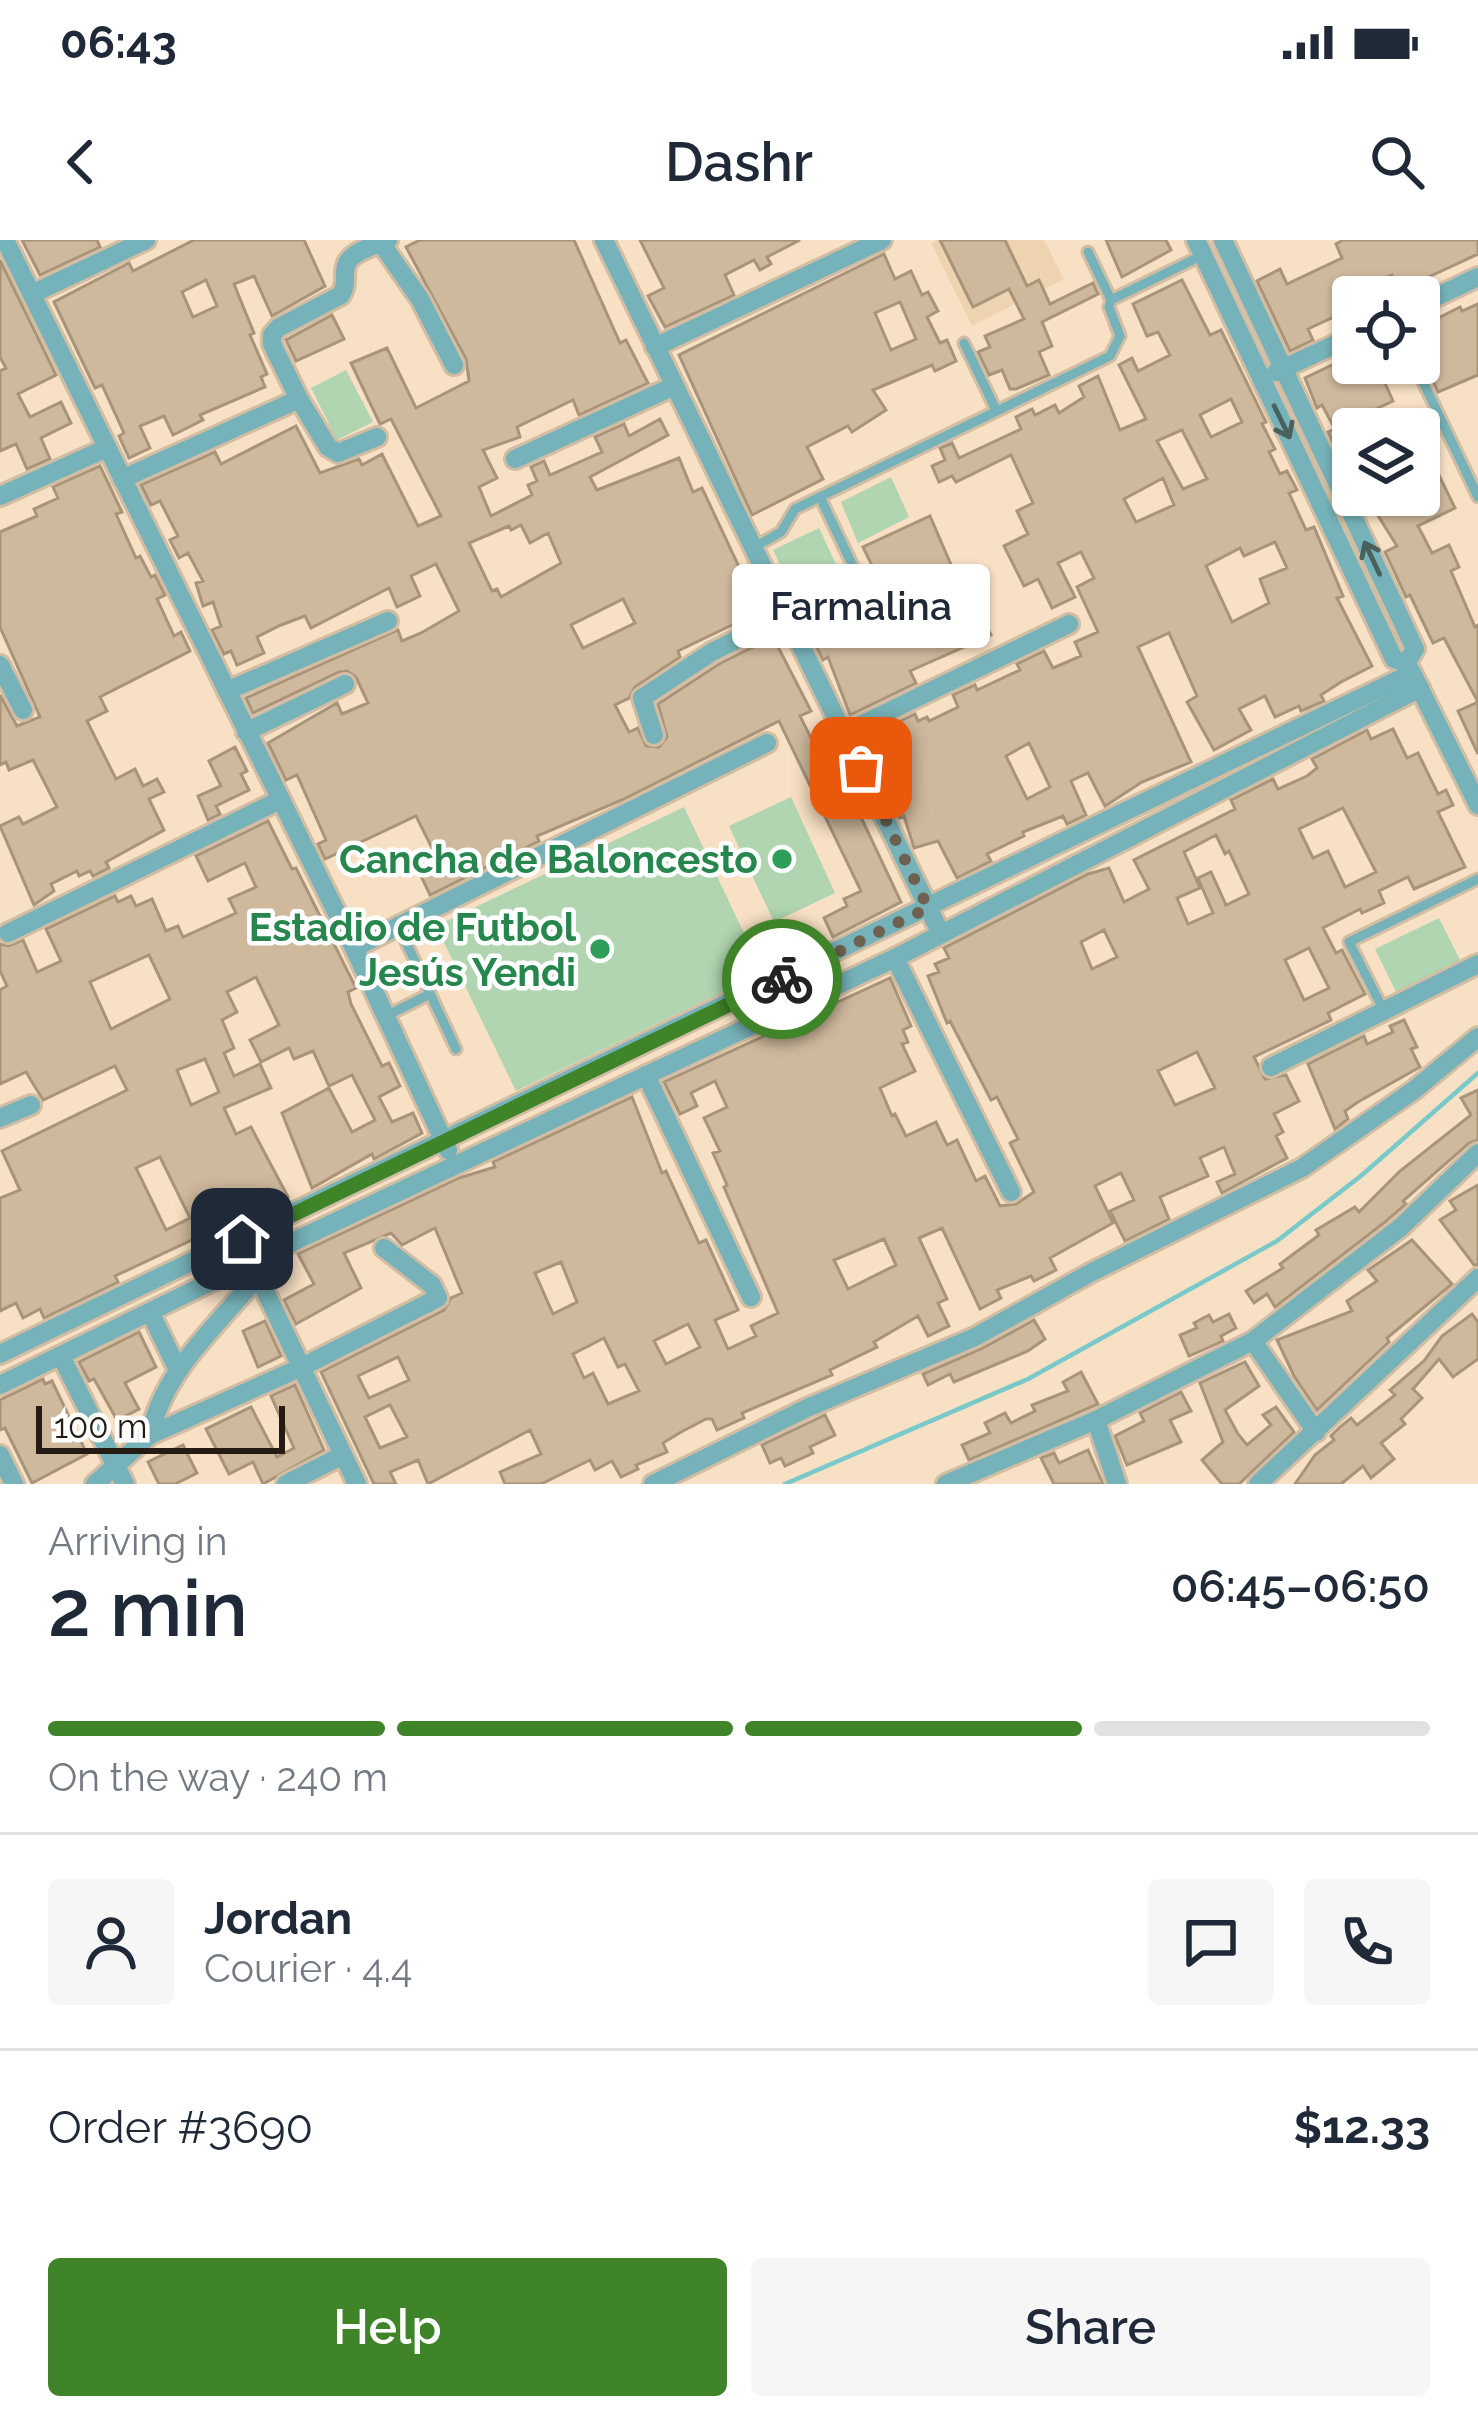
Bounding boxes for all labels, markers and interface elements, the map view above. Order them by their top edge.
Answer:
text: 06:43 [60,16,177,69]
icon: back [48,129,114,195]
icon: search [1364,129,1430,195]
text: Dashr [665,130,813,194]
map controls [1332,276,1440,516]
button: locate [1332,276,1440,384]
one-way arrow [1272,403,1294,439]
button: layers [1332,408,1440,516]
one-way arrow [1360,541,1382,577]
callout: Farmalina [732,564,990,648]
text: Farmalina [770,583,952,629]
pin [810,717,912,819]
icon: bag [828,735,894,801]
place label: Cancha de Baloncesto [339,836,758,882]
marker: Cancha de Baloncesto [769,846,795,872]
place label: Estadio de Futbol Jesús Yendi [249,904,577,995]
courier [722,919,842,1039]
marker: Estadio de Futbol Jesús Yendi [587,936,613,962]
icon: bike [749,946,815,1012]
pin [191,1188,293,1290]
icon: home [209,1206,275,1272]
scale bar [36,1400,285,1453]
text: 100 m [54,1407,147,1446]
text: Arriving in [48,1518,228,1564]
text: 06:45–06:50 [1171,1560,1430,1613]
text: 2 min [48,1563,248,1654]
text: On the way · 240 m [48,1754,388,1800]
button: person [48,1879,174,2005]
button: chat [1148,1879,1274,2005]
button: phone [1304,1879,1430,2005]
text: Jordan [204,1892,352,1945]
text: Courier · 4.4 [204,1945,412,1991]
text: Order #3690 [48,2101,313,2154]
text: $12.33 [1294,2101,1430,2154]
button: Help [48,2258,727,2396]
button: Share [751,2258,1430,2396]

